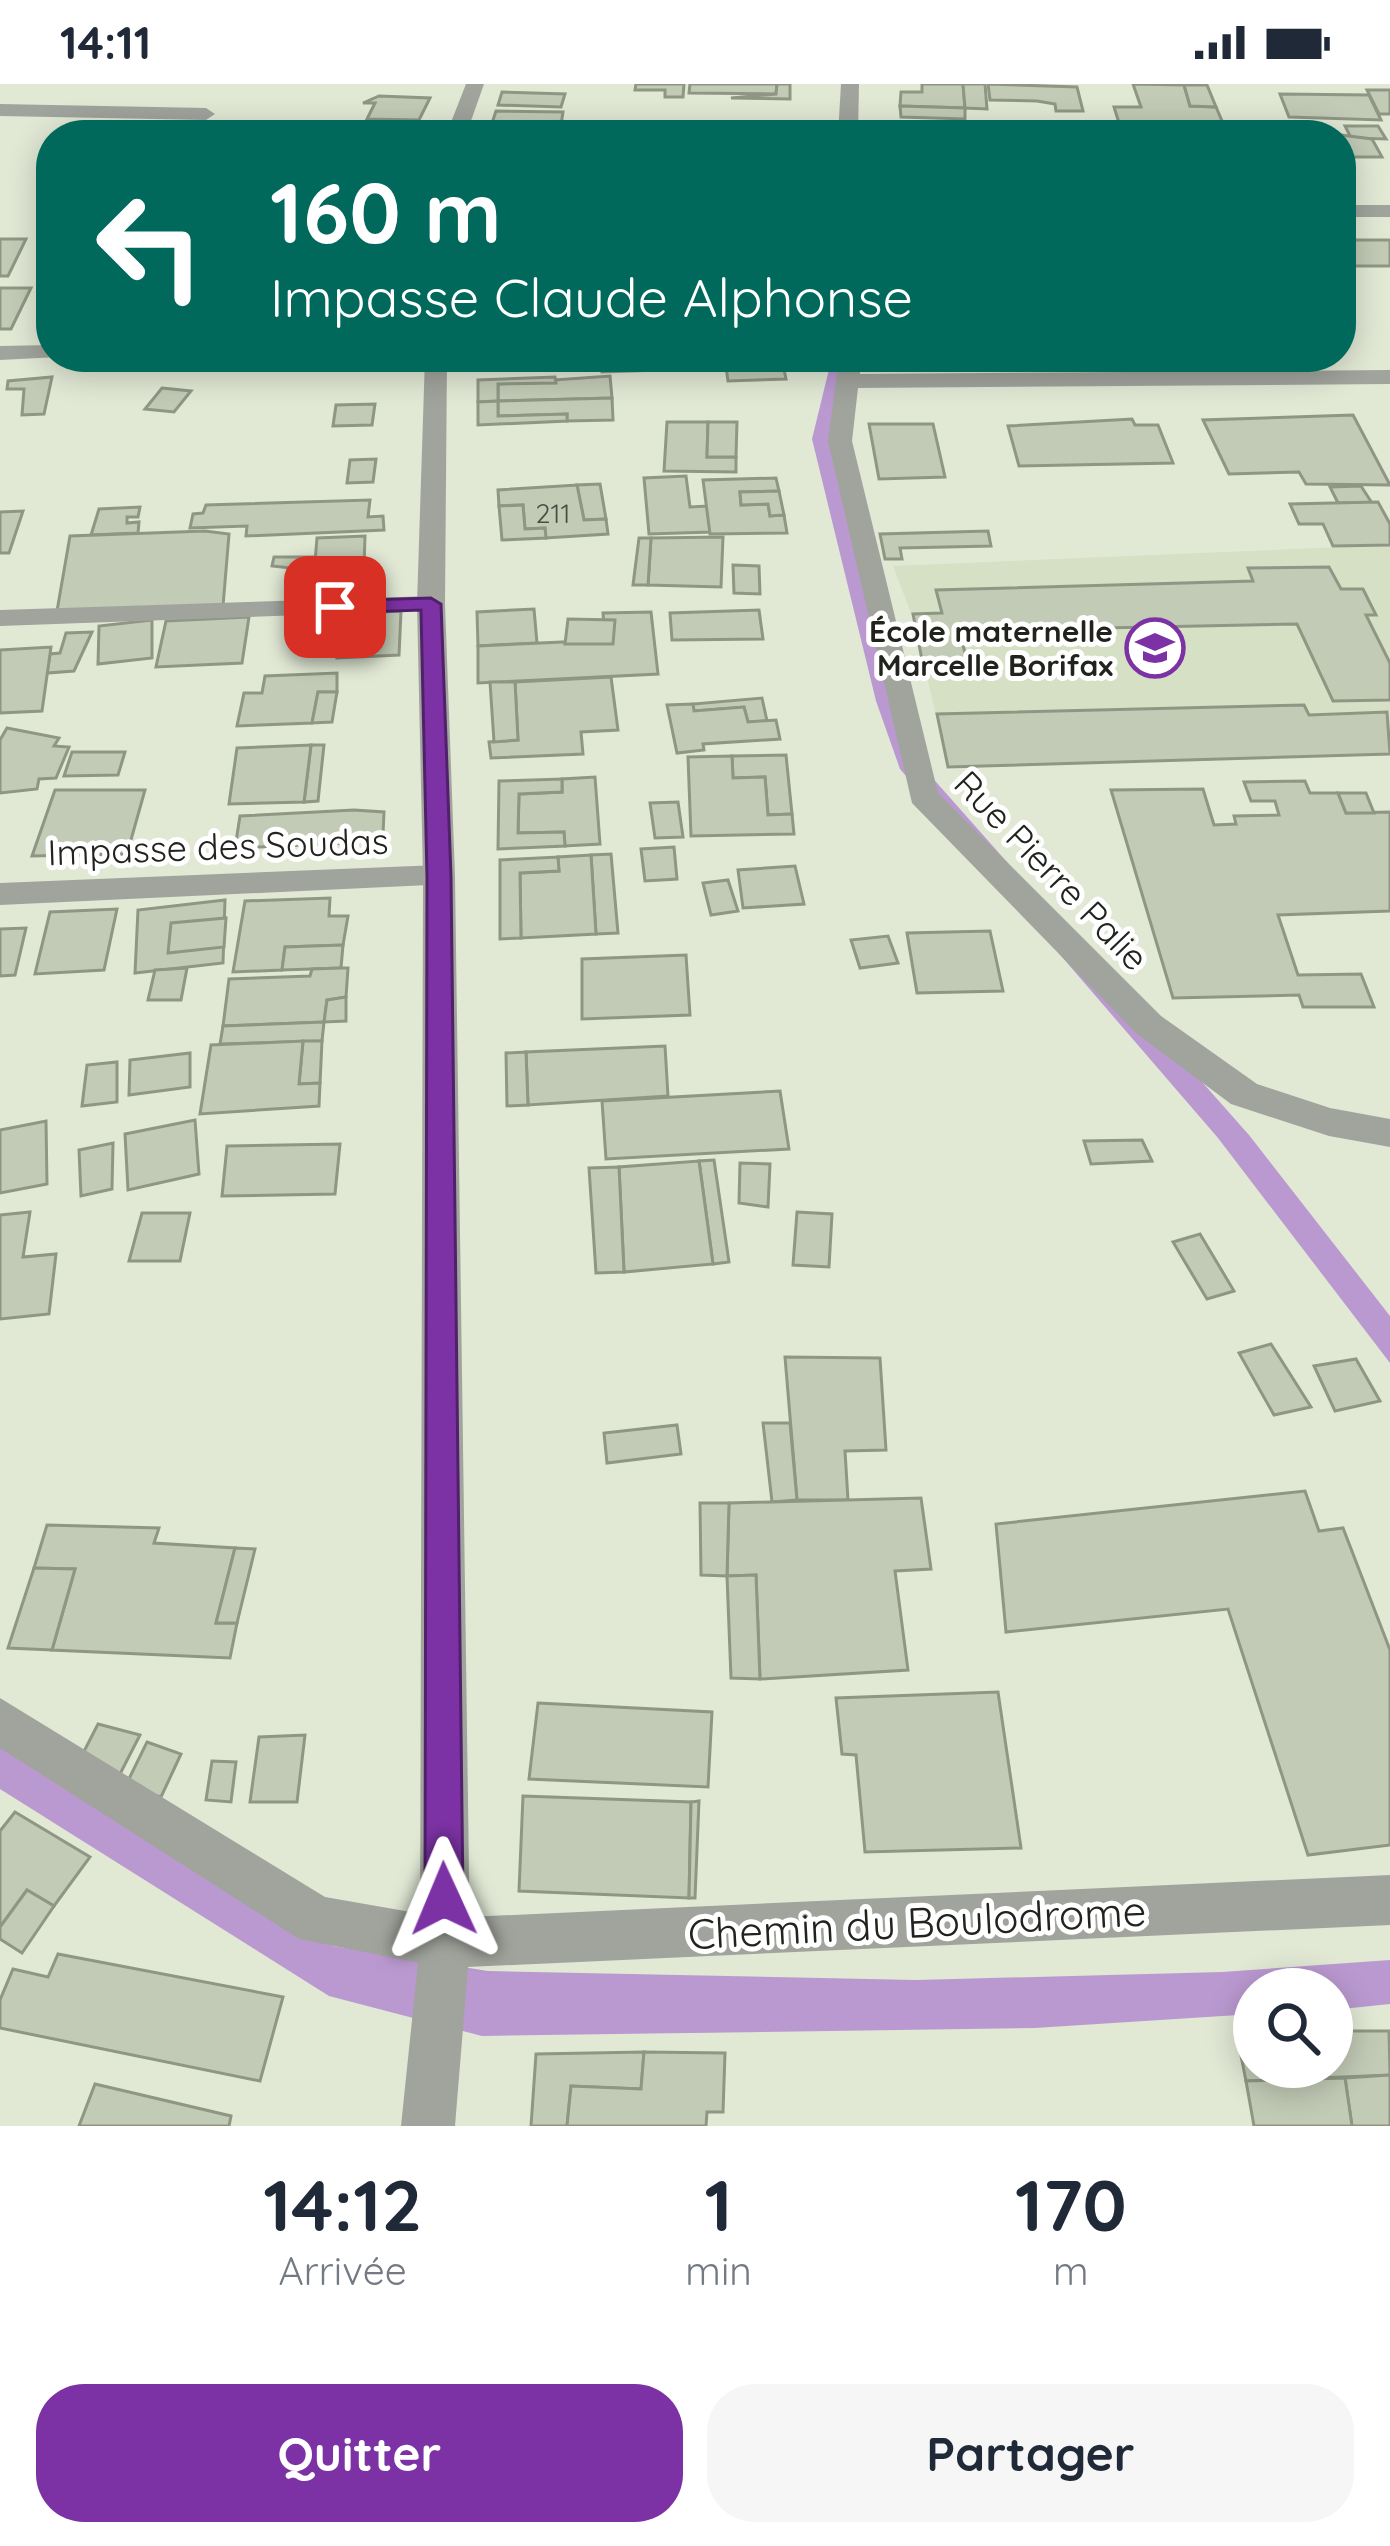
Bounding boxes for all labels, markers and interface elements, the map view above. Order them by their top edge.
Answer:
text: 14:11 [60,14,151,70]
text: 160 m [270,159,502,264]
icon: left [72,168,228,324]
text: Impasse Claude Alphonse [270,263,913,331]
house number: 211 [536,496,570,530]
pin [284,556,386,658]
icon: arrive [302,574,368,640]
place label: École maternelle Marcelle Borifax [869,612,1113,684]
school or university icon: École maternelle Marcelle Borifax [1124,617,1186,679]
street label: Rue Pierre Palie [945,761,1159,979]
street label: Impasse des Soudas [47,818,389,874]
position arrow [381,1836,507,1962]
street label: Chemin du Boulodrome [687,1884,1147,1960]
map controls [1233,1968,1353,2088]
button: search [1233,1968,1353,2088]
text: 14:12 [263,2159,422,2249]
text: 1 [705,2159,733,2249]
text: 170 [1015,2159,1127,2249]
text: Arrivée [279,2246,407,2295]
text: min [685,2246,752,2295]
text: m [1053,2246,1089,2295]
button: Quitter [36,2384,683,2522]
button: Partager [707,2384,1354,2522]

